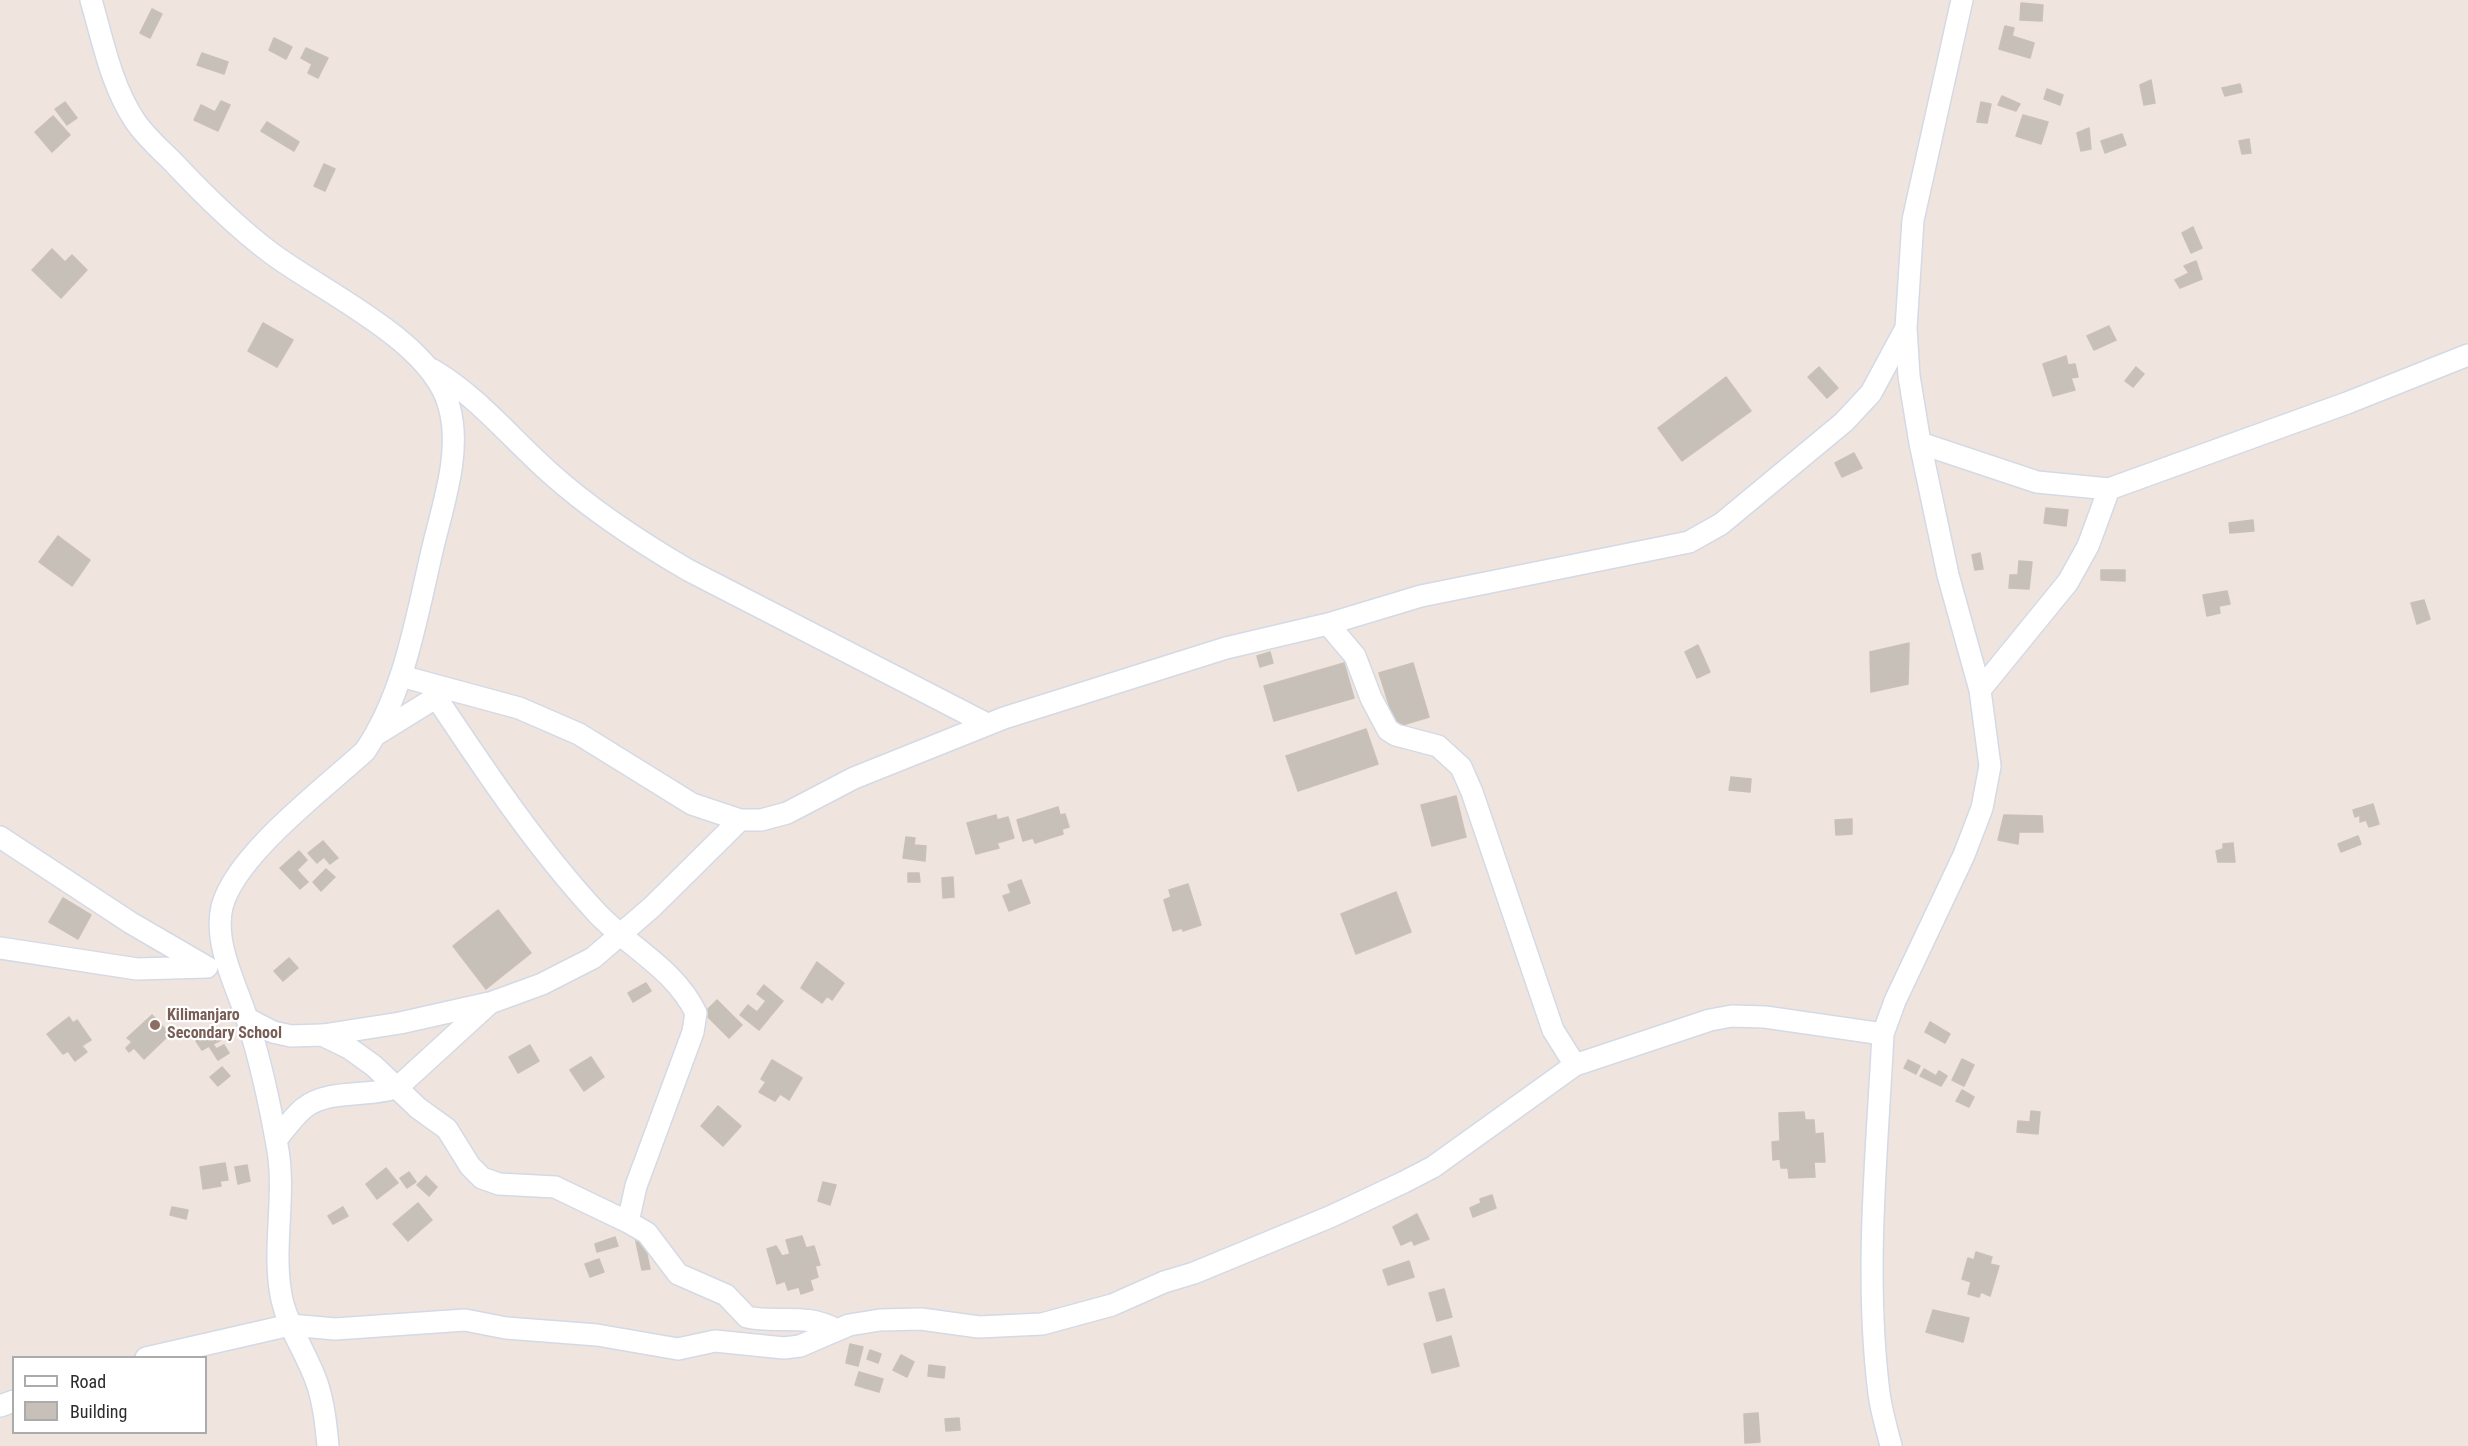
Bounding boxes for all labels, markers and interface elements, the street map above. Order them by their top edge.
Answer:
place label: Kilimanjaro Secondary School [167,1006,282,1044]
marker: Kilimanjaro Secondary School [148,1018,162,1032]
legend [12,1356,207,1434]
text: Road [70,1371,106,1392]
text: Building [70,1401,127,1422]

